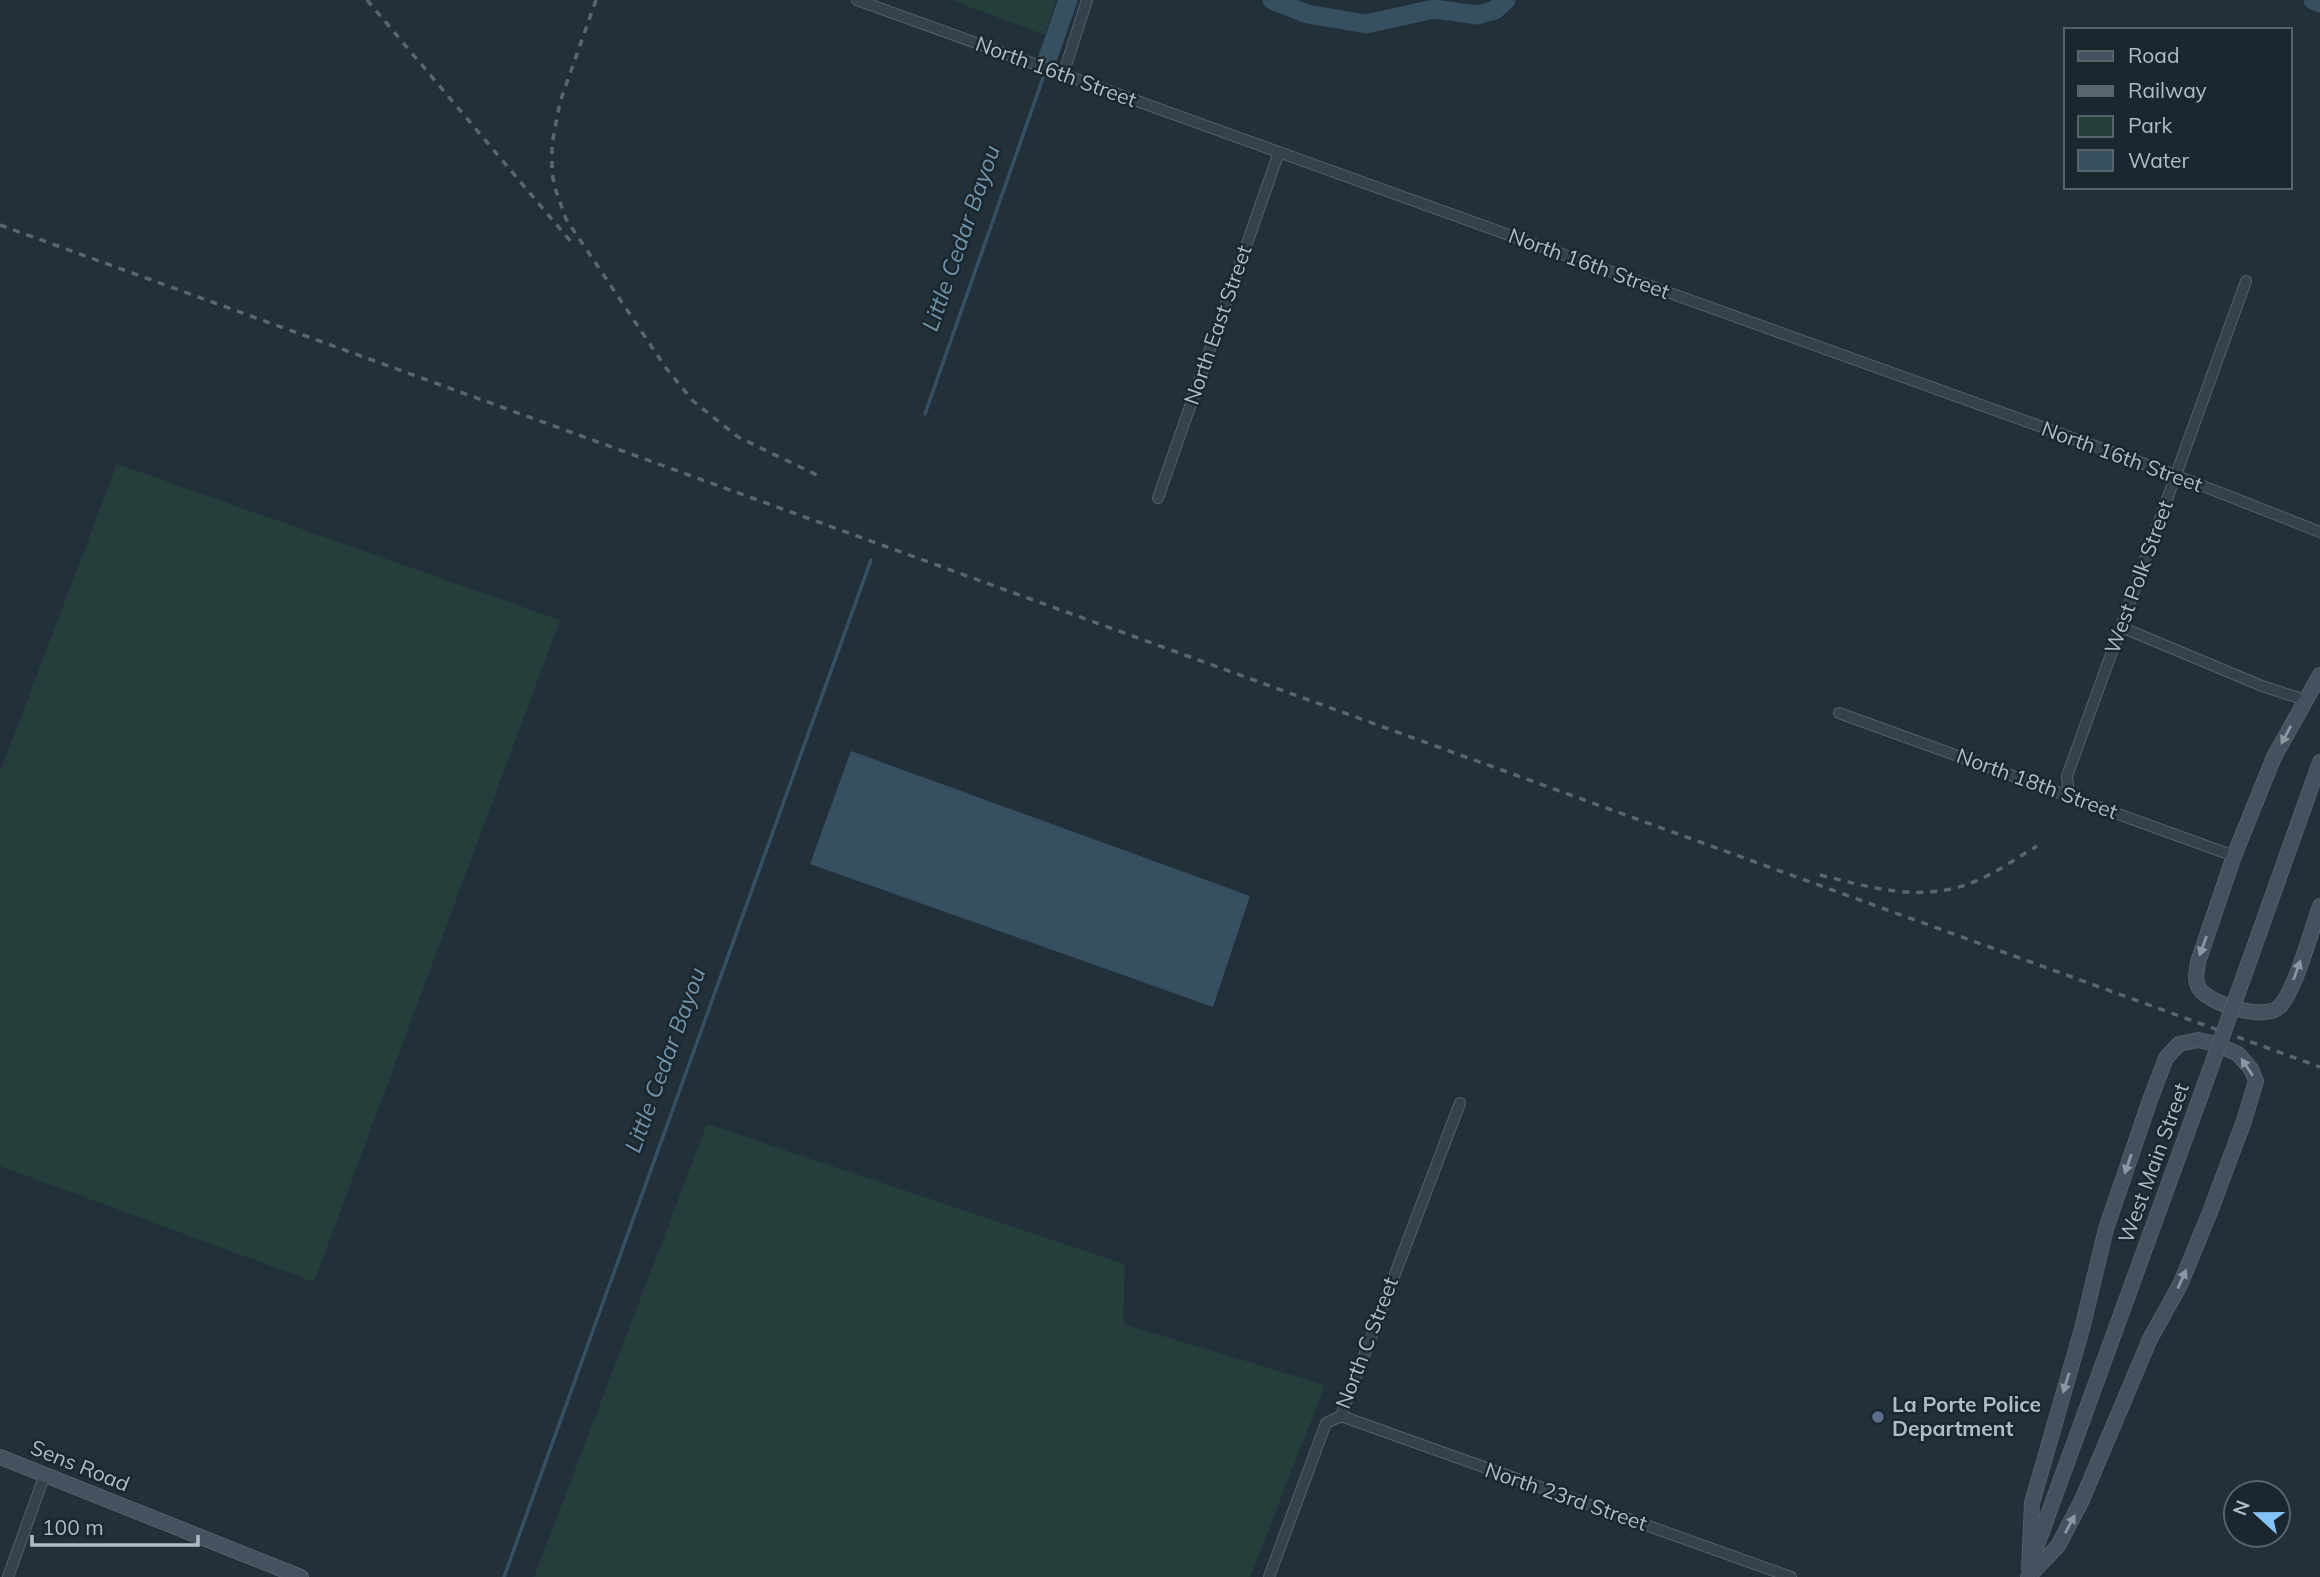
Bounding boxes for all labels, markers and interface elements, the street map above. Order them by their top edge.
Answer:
legend [2064,28,2292,189]
street label: North 16th Street [972,30,1140,112]
text: Road [2128,42,2179,68]
text: Railway [2128,77,2207,103]
text: Park [2128,112,2172,138]
water label: Little Cedar Bayou [915,141,1006,335]
text: Water [2128,147,2189,173]
street label: North 16th Street [1505,222,1673,304]
street label: North East Street [1178,241,1257,408]
street label: North 16th Street [2038,415,2206,497]
street label: West Polk Street [2098,496,2178,657]
one-way arrow [2280,725,2292,745]
street label: North 18th Street [1953,742,2121,824]
one-way arrow [2197,936,2208,957]
one-way arrow [2292,959,2303,980]
water label: Little Cedar Bayou [618,963,711,1156]
one-way arrow [2240,1058,2254,1076]
street label: West Main Street [2112,1079,2194,1246]
one-way arrow [2122,1154,2133,1175]
one-way arrow [2177,1268,2188,1289]
street label: North C Street [1329,1273,1403,1412]
one-way arrow [2060,1373,2071,1394]
place label: La Porte Police Department [1892,1391,2041,1441]
marker: La Porte Police Department [1870,1409,1886,1425]
street label: Sens Road [27,1434,134,1497]
street label: North 23rd Street [1482,1456,1651,1536]
north arrow [2222,1479,2292,1549]
text: N [2227,1497,2255,1519]
scale bar [32,1504,198,1548]
text: 100 m [42,1514,104,1540]
one-way arrow [2064,1514,2075,1534]

